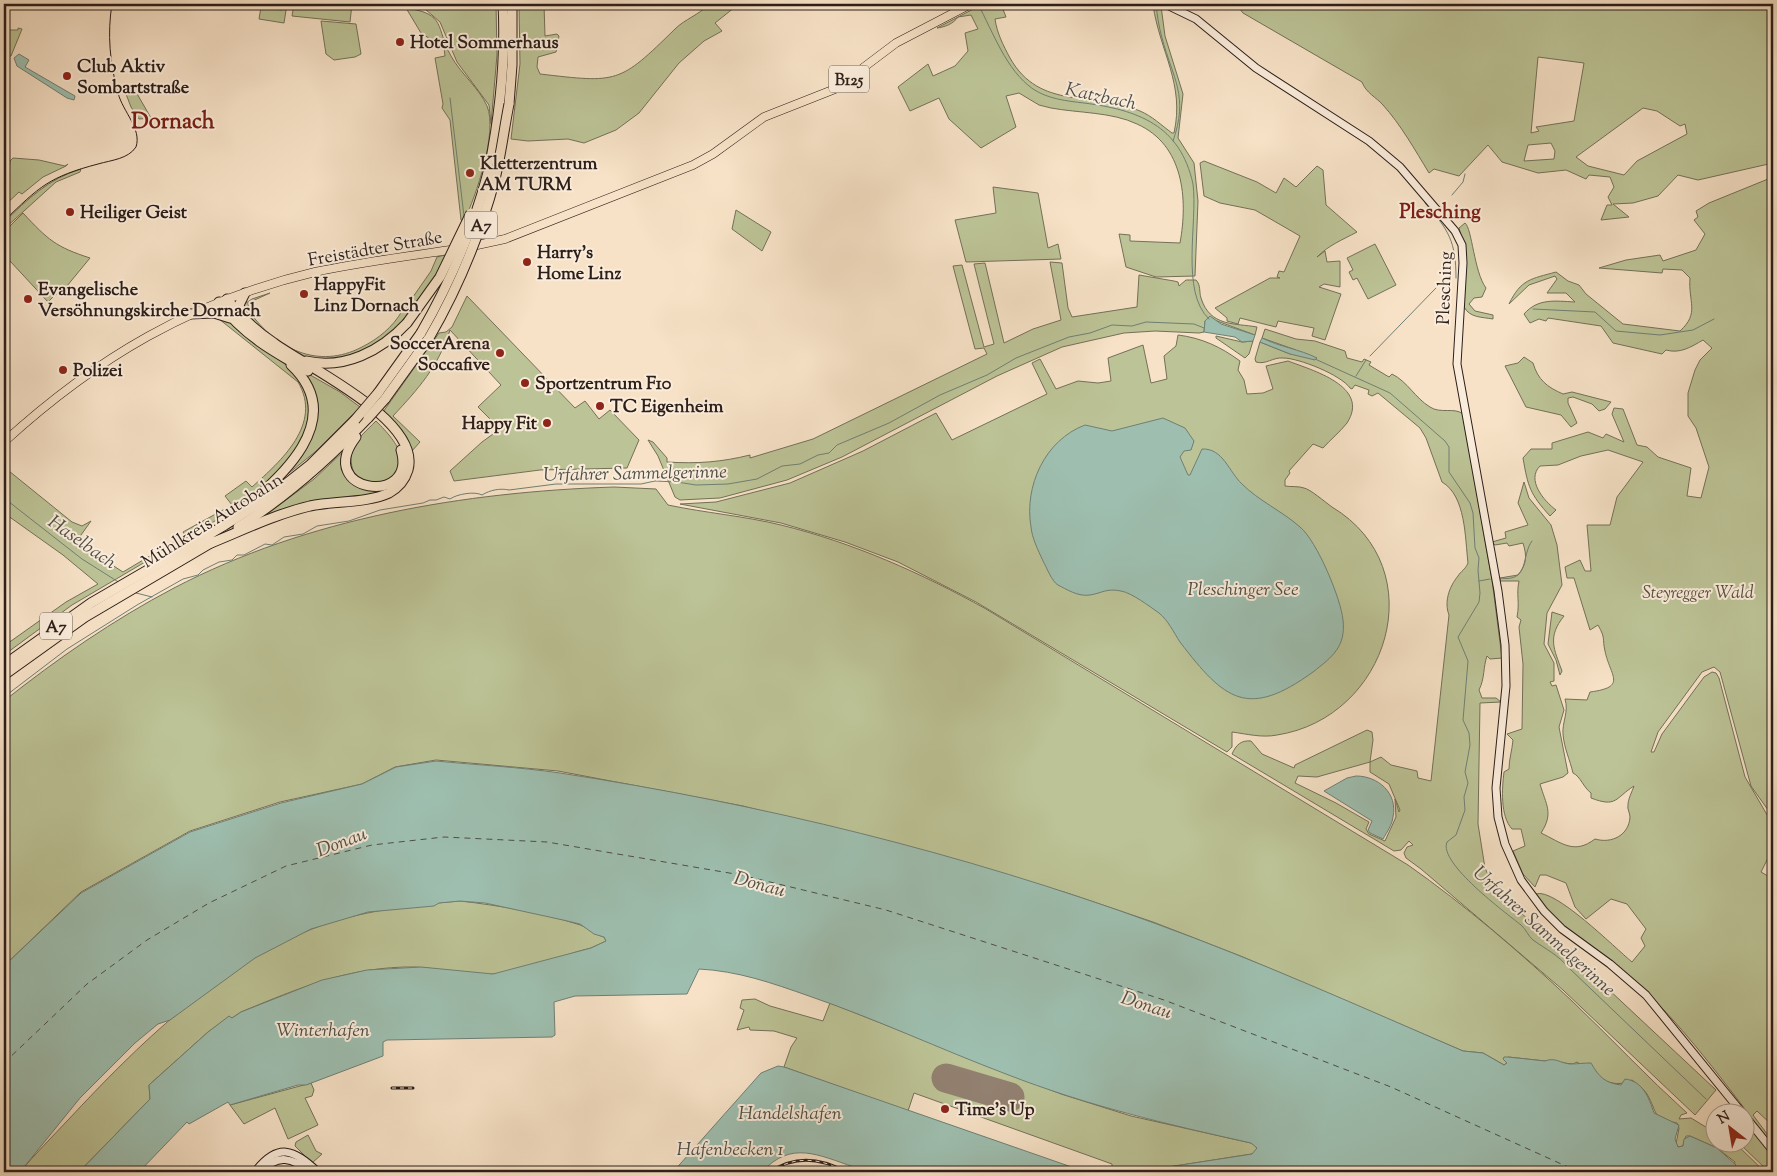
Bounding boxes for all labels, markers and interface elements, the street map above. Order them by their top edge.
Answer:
place label: Hotel Sommerhaus [410,31,559,57]
marker: Hotel Sommerhaus [394,36,406,48]
place label: Club Aktiv Sombartstraße [77,55,190,102]
road number: B125 [829,66,869,92]
marker: Club Aktiv Sombartstraße [61,70,73,82]
water label: Katzbach [1062,77,1139,118]
district label: Dornach [131,107,215,139]
place label: Kletterzentrum AM TURM [480,152,598,199]
marker: Kletterzentrum AM TURM [464,167,476,179]
district label: Plesching [1399,199,1481,228]
place label: Heiliger Geist [80,201,188,227]
marker: Heiliger Geist [64,206,76,218]
road number: A7 [465,212,497,238]
street label: Freistädter Straße [306,225,445,275]
place label: Harry's Home Linz [537,241,622,288]
street label: Plesching [1432,251,1460,325]
marker: Harry's Home Linz [521,256,533,268]
place label: HappyFit Linz Dornach [314,273,420,320]
place label: Evangelische Versöhnungskirche Dornach [38,278,261,325]
marker: HappyFit Linz Dornach [298,288,310,300]
marker: Evangelische Versöhnungskirche Dornach [22,293,34,305]
place label: SoccerArena Soccafive [390,332,491,379]
marker: SoccerArena Soccafive [494,347,506,359]
place label: Polizei [73,359,123,385]
marker: Polizei [57,364,69,376]
place label: Sportzentrum F10 [535,372,672,398]
marker: Sportzentrum F10 [519,377,531,389]
place label: TC Eigenheim [610,395,724,421]
marker: TC Eigenheim [594,400,606,412]
place label: Happy Fit [462,412,538,438]
marker: Happy Fit [541,417,553,429]
water label: Urfahrer Sammelgerinne [543,459,728,490]
street label: Mühlkreis Autobahn [137,467,289,576]
water label: Haselbach [42,510,122,577]
water label: Pleschinger See [1187,577,1299,604]
park label: Steyregger Wald [1642,581,1754,607]
road number: A7 [40,612,72,640]
water label: Donau [313,821,371,865]
water label: Urfahrer Sammelgerinne [1466,860,1621,1004]
water label: Donau [731,866,788,905]
water label: Donau [1117,985,1175,1027]
water label: Winterhafen [276,1018,370,1045]
place label: Time's Up [955,1098,1035,1124]
water label: Handelshafen [738,1101,842,1128]
marker: Time's Up [939,1103,951,1115]
north arrow [1704,1104,1754,1154]
text: N [1714,1107,1734,1130]
water label: Hafenbecken 1 [677,1137,784,1164]

